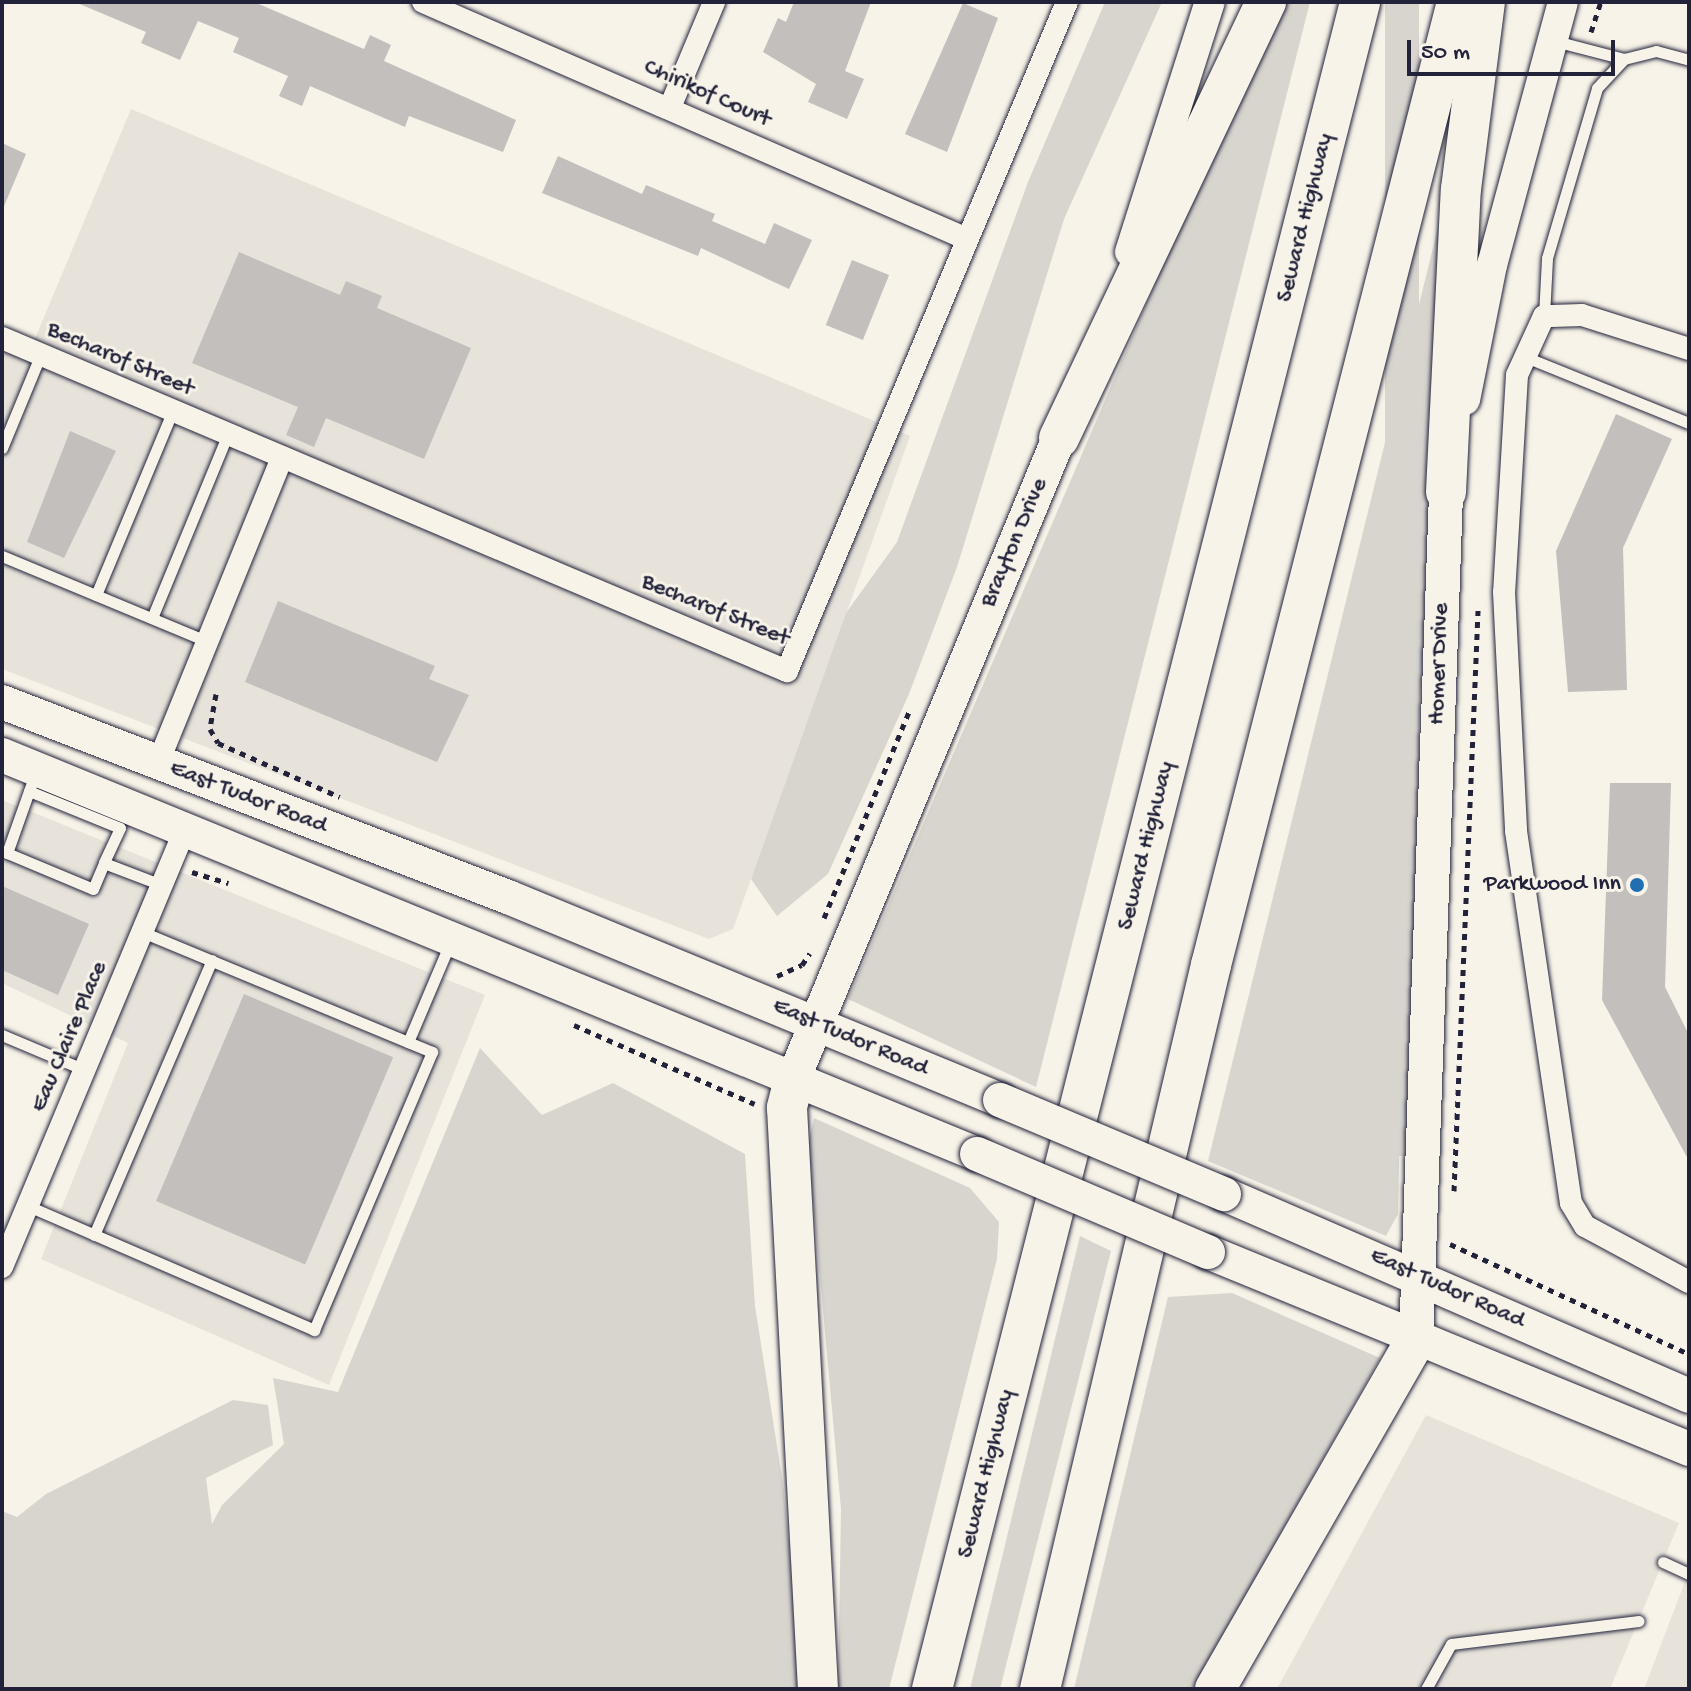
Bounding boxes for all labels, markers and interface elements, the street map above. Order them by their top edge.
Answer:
scale bar [1411,24,1619,74]
text: 50 m [1421,39,1470,68]
street label: Chirikof Court [639,53,775,135]
street label: Seward Highway [1271,131,1341,305]
street label: Becharof Street [42,316,198,404]
street label: Brayton Drive [975,474,1055,612]
street label: Becharof Street [637,568,793,654]
street label: Homer Drive [1423,602,1457,726]
street label: East Tudor Road [165,755,331,841]
street label: Seward Highway [1112,759,1182,933]
place label: Parkwood Inn [1483,871,1621,899]
marker: Parkwood Inn [1628,876,1646,894]
street label: Eau Claire Place [25,957,115,1117]
street label: East Tudor Road [768,992,932,1084]
street label: East Tudor Road [1365,1242,1529,1336]
street label: Seward Highway [952,1387,1022,1561]

